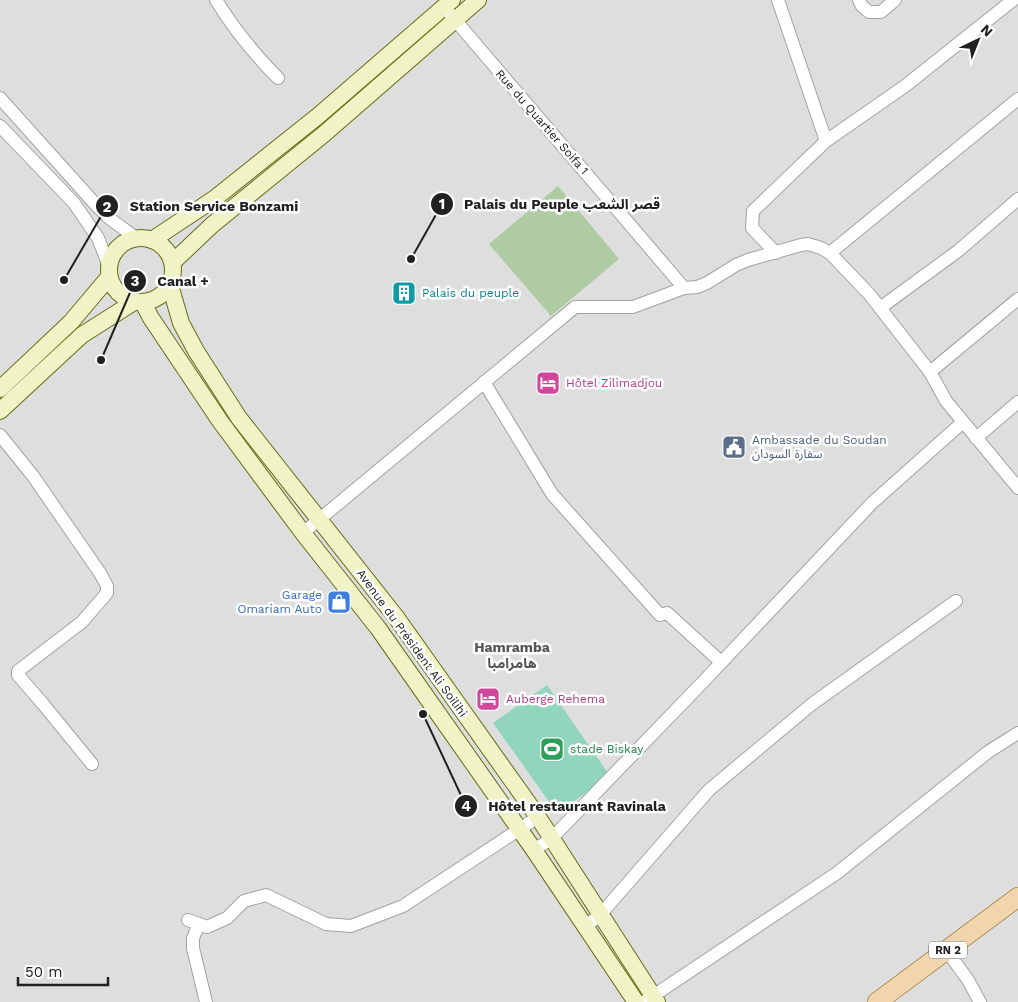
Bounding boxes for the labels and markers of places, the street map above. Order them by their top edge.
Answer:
callout: Palais du Peuple قصر الشعب [429,189,670,218]
callout: Station Service Bonzami [94,192,308,221]
callout: Canal + [122,266,219,295]
building icon: Palais du peuple [391,280,417,306]
place label: Palais du peuple [422,286,519,300]
hotel icon: Hôtel Zilimadjou [535,370,561,396]
place label: Hôtel Zilimadjou [566,376,662,390]
place label: Ambassade du Soudan سفارة السودان [752,433,887,461]
public building icon: Ambassade du Soudan سفارة السودان [721,434,747,460]
place label: Garage Omariam Auto [237,588,322,616]
shop icon: Garage Omariam Auto [326,589,352,615]
hotel icon: Auberge Rehema [475,686,501,712]
place label: Auberge Rehema [506,692,605,706]
sports icon: stade Biskay [539,736,565,762]
place label: stade Biskay [570,742,644,756]
callout: Hôtel restaurant Ravinala [453,792,676,821]

